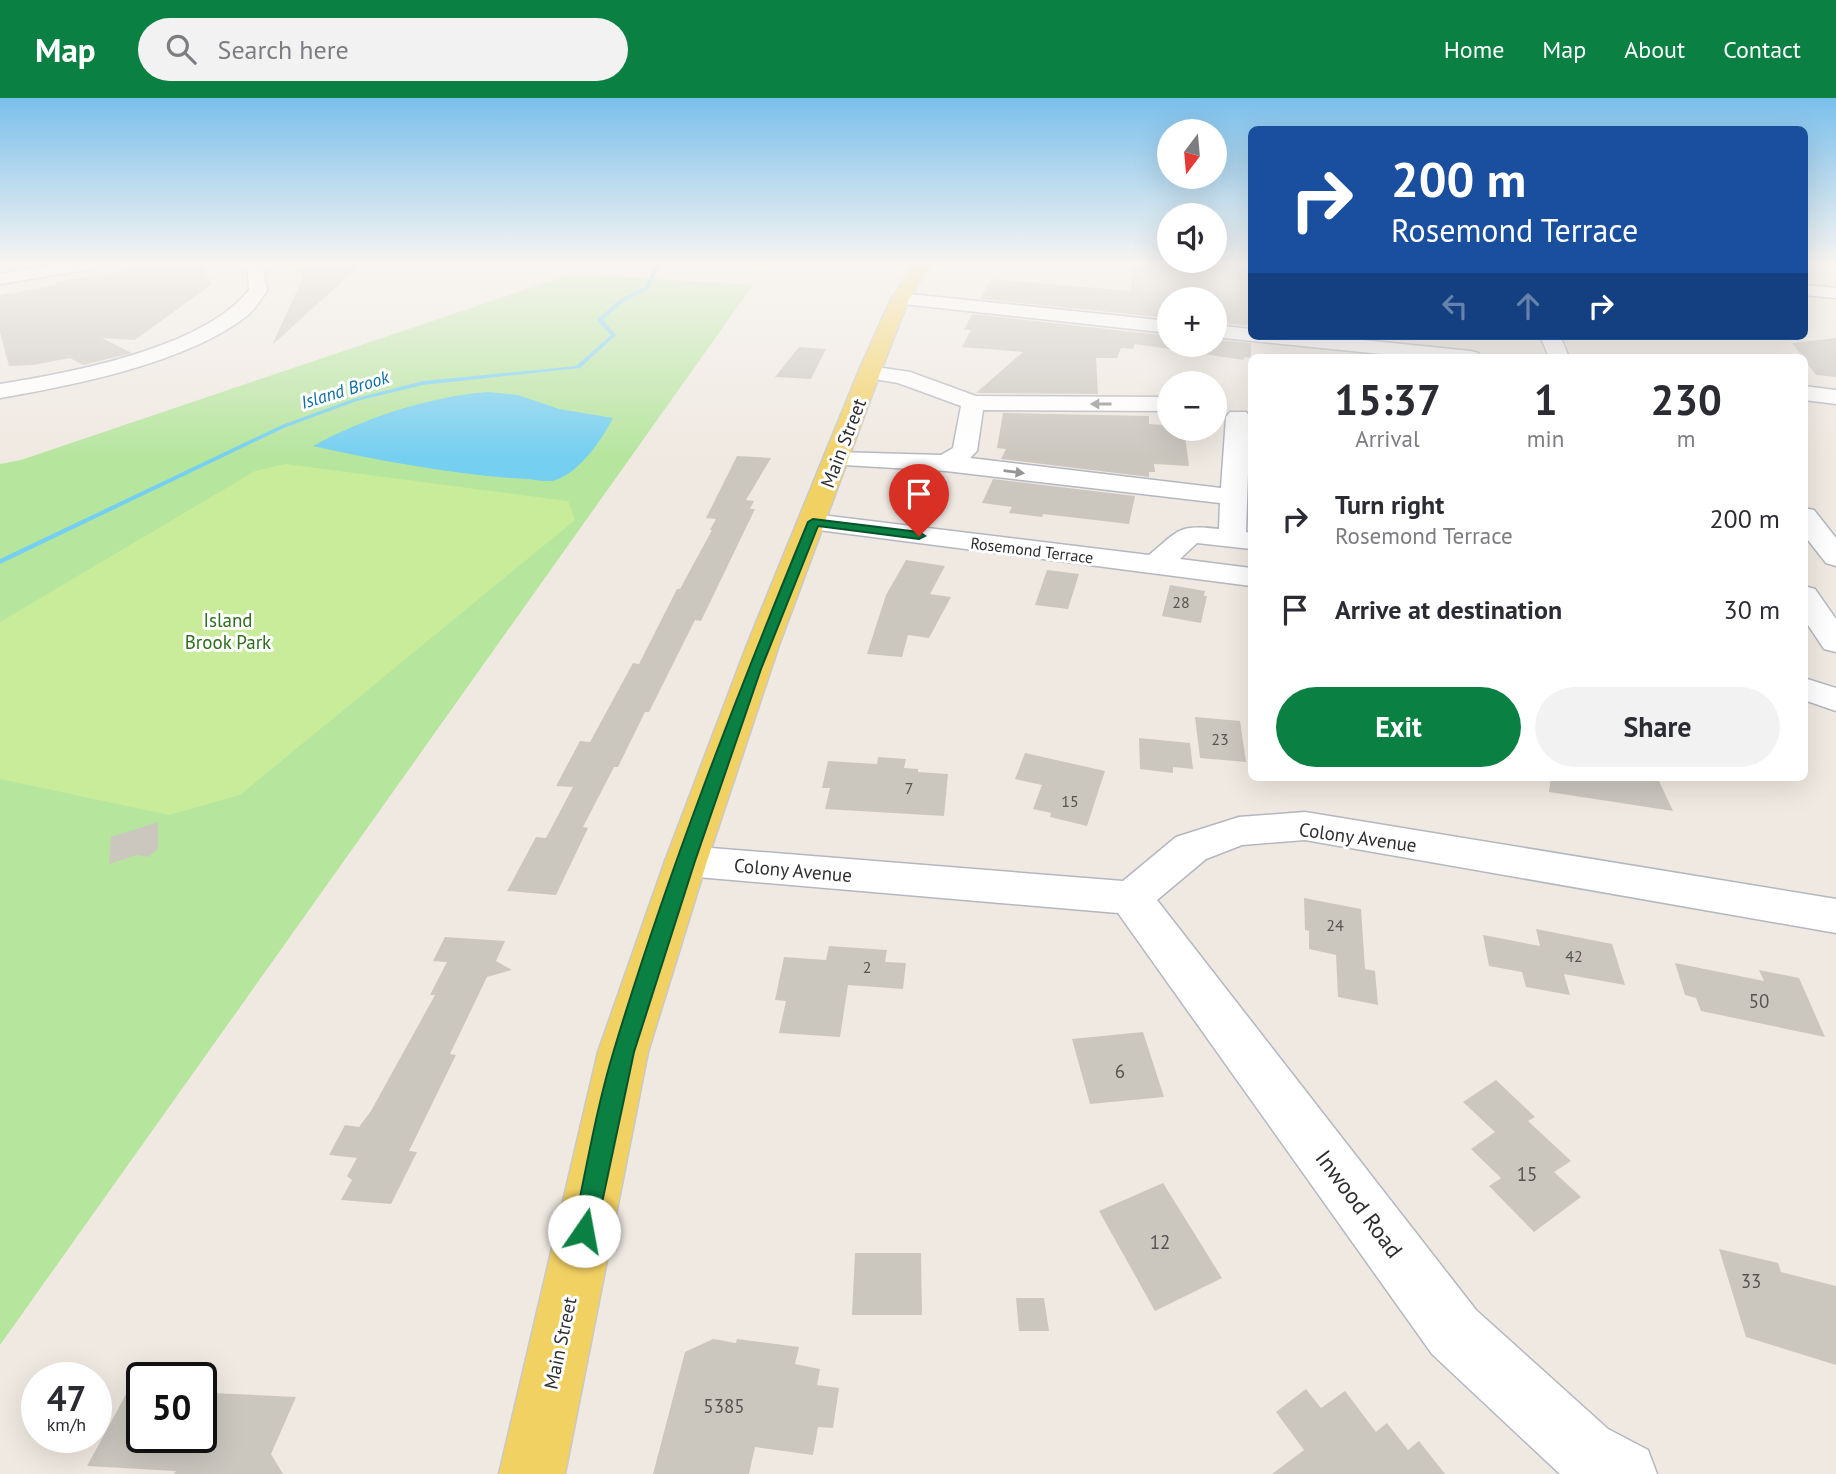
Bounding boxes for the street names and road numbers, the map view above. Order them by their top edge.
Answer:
street label: Main Street [815,395,871,491]
street label: Rosemond Terrace [969,533,1095,567]
street label: Colony Avenue [1298,817,1418,857]
street label: Colony Avenue [733,853,853,887]
street label: Inwood Road [1309,1144,1409,1263]
street label: Main Street [539,1294,582,1391]

